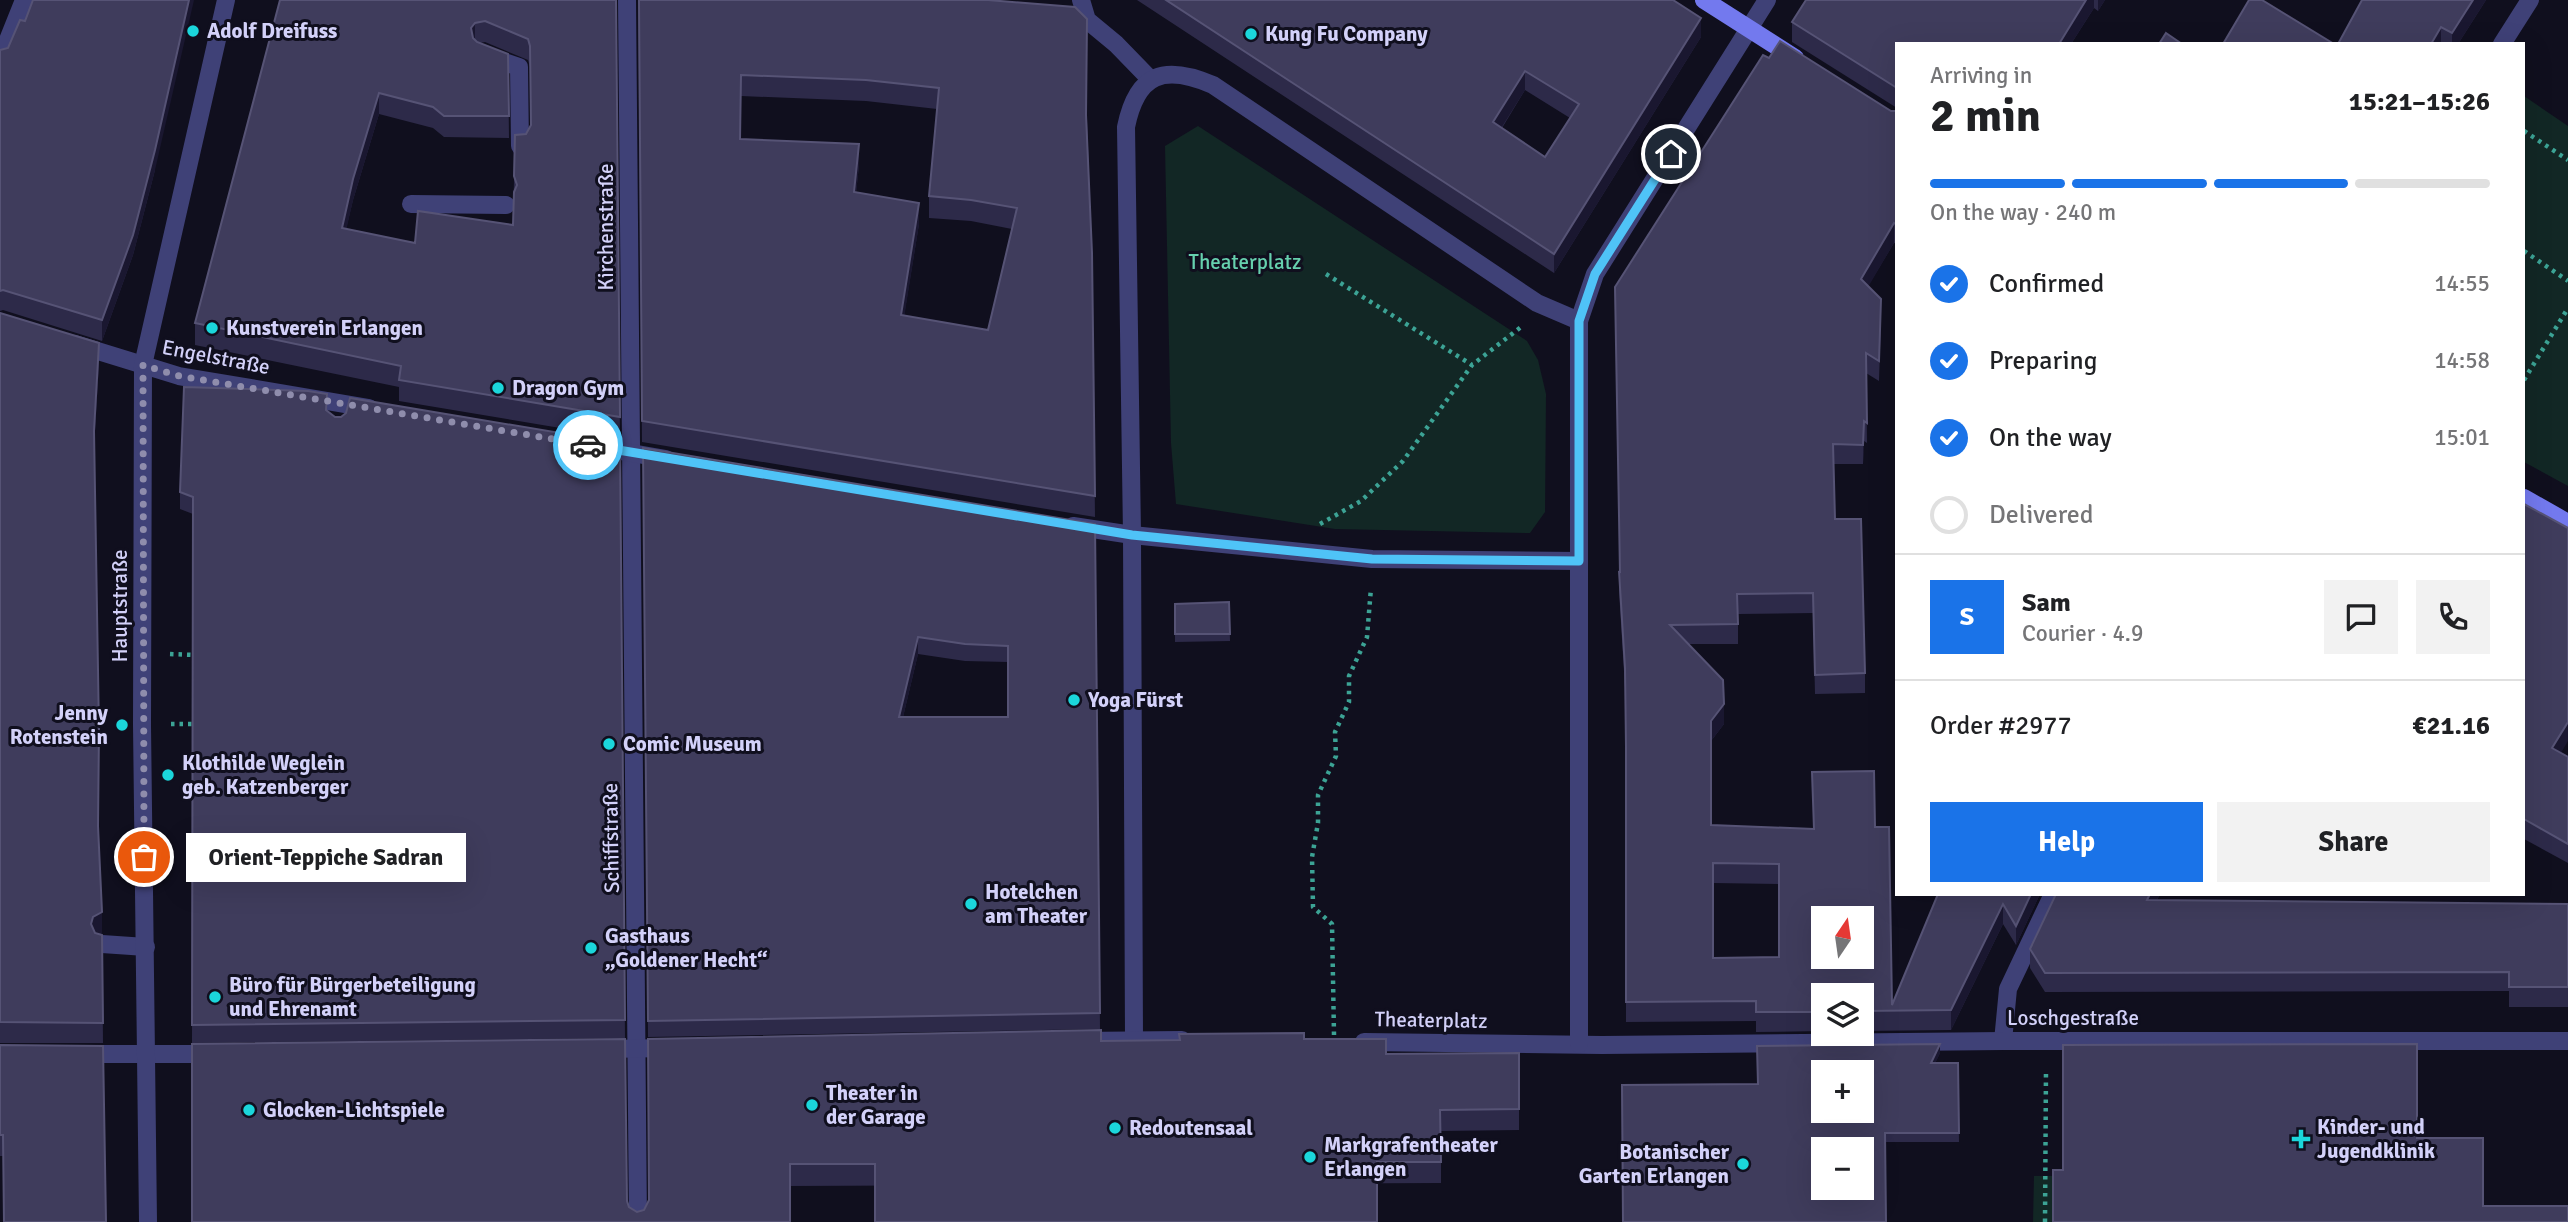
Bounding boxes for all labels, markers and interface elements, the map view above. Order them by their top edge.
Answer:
place label: Adolf Dreifuss [207,18,337,44]
place label: Kung Fu Company [1265,21,1428,47]
marker: Adolf Dreifuss [185,23,201,39]
marker: Kung Fu Company [1243,26,1259,42]
text: Arriving in [1930,61,2032,90]
text: 15:21–15:26 [2349,86,2490,118]
text: 2 min [1930,88,2041,144]
pin [1641,124,1701,184]
icon: home [1652,135,1690,173]
street label: Kirchenstraße [593,163,619,291]
text: On the way · 240 m [1930,198,2116,227]
park label: Theaterplatz [1189,249,1301,275]
icon: check [1930,265,1968,303]
text: Confirmed [1989,268,2104,300]
text: 14:55 [2434,269,2490,298]
place label: Kunstverein Erlangen [226,315,423,341]
marker: Kunstverein Erlangen [204,320,220,336]
street label: Engelstraße [160,334,272,380]
icon: check [1930,342,1968,380]
text: Preparing [1989,345,2097,377]
text: 14:58 [2434,346,2490,375]
place label: Dragon Gym [512,375,624,401]
marker: Dragon Gym [490,380,506,396]
courier [553,410,623,480]
icon: check [1930,419,1968,457]
text: On the way [1989,422,2112,454]
text: 15:01 [2434,423,2490,452]
icon: car [569,426,607,464]
text: Delivered [1989,499,2094,531]
street label: Hauptstraße [107,549,133,663]
button: chat [2324,580,2398,654]
button: phone [2416,580,2490,654]
text: Sam [2022,587,2071,619]
text: S [1960,601,1974,633]
text: Courier · 4.9 [2022,619,2143,648]
place label: Yoga Fürst [1087,687,1183,713]
marker: Yoga Fürst [1066,692,1082,708]
place label: Jenny Rotenstein [10,700,109,750]
text: Order #2977 [1930,710,2071,742]
text: €21.16 [2412,710,2490,742]
marker: Jenny Rotenstein [114,717,130,733]
place label: Comic Museum [623,731,762,757]
marker: Comic Museum [601,736,617,752]
place label: Klothilde Weglein geb. Katzenberger [182,750,349,800]
marker: Klothilde Weglein geb. Katzenberger [160,767,176,783]
street label: Schiffstraße [597,783,625,893]
button: Help [1930,802,2203,882]
button: Share [2217,802,2490,882]
pin [114,827,174,887]
callout: Orient-Teppiche Sadran [186,832,466,882]
icon: bag [125,838,163,876]
text: Orient-Teppiche Sadran [209,843,443,872]
place label: Hotelchen am Theater [985,879,1088,929]
marker: Hotelchen am Theater [963,896,979,912]
north arrow [1811,906,1874,970]
map controls [1811,906,1874,1200]
place label: Gasthaus „Goldener Hecht“ [605,923,768,973]
marker: Gasthaus „Goldener Hecht“ [583,940,599,956]
place label: Büro für Bürgerbeteiligung und Ehrenamt [229,972,476,1022]
button: layers [1811,983,1874,1046]
marker: Büro für Bürgerbeteiligung und Ehrenamt [207,989,223,1005]
street label: Loschgestraße [2007,1005,2139,1031]
street label: Theaterplatz [1374,1006,1488,1034]
button: + [1811,1060,1874,1123]
place label: Theater in der Garage [826,1080,926,1130]
place label: Glocken-Lichtspiele [263,1097,445,1123]
marker: Theater in der Garage [804,1097,820,1113]
marker: Glocken-Lichtspiele [241,1102,257,1118]
place label: Kinder- und Jugendklinik [2317,1114,2435,1164]
place label: Redoutensaal [1129,1115,1253,1141]
marker: Redoutensaal [1107,1120,1123,1136]
marker: Kinder- und Jugendklinik [2291,1129,2311,1149]
place label: Markgrafentheater Erlangen [1324,1132,1498,1182]
button: − [1811,1137,1874,1200]
place label: Botanischer Garten Erlangen [1579,1139,1730,1189]
marker: Markgrafentheater Erlangen [1302,1149,1318,1165]
marker: Botanischer Garten Erlangen [1735,1156,1751,1172]

